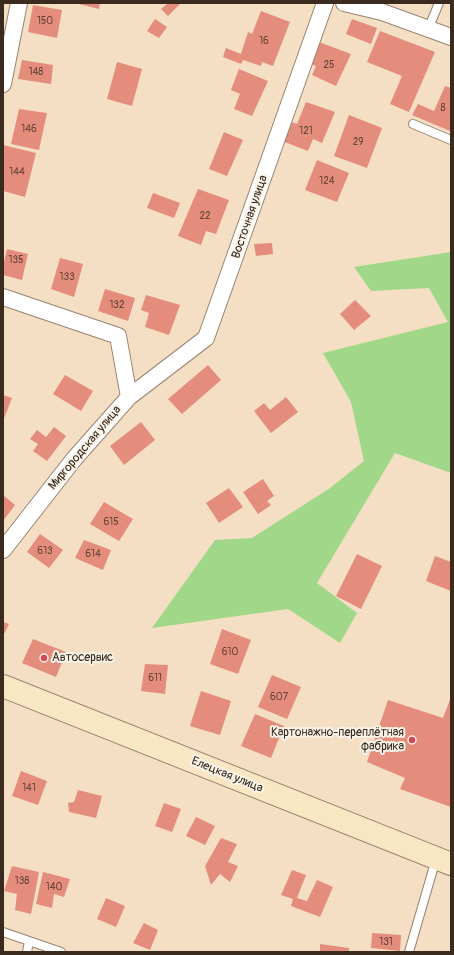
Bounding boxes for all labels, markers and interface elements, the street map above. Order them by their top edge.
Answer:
house number: 150 [37,15,53,27]
house number: 16 [259,35,269,47]
house number: 25 [323,59,335,71]
house number: 148 [29,66,43,78]
house number: 8 [440,102,446,114]
house number: 146 [21,123,37,135]
house number: 121 [299,125,313,137]
house number: 29 [353,136,363,148]
house number: 144 [9,166,25,178]
street label: Восточная улица [229,173,271,261]
house number: 124 [319,175,335,187]
house number: 22 [199,210,211,222]
house number: 135 [9,254,23,266]
house number: 133 [59,271,75,283]
house number: 132 [109,299,125,311]
street label: Миргородская улица [46,403,124,493]
house number: 615 [103,516,119,528]
house number: 613 [37,545,53,557]
house number: 614 [85,548,101,560]
house number: 610 [222,646,238,658]
place label: Автосервис [52,651,113,665]
marker: Автосервис [39,653,49,663]
house number: 611 [148,672,162,684]
house number: 607 [270,691,288,703]
place label: Картонажно-переплётная фабрика [271,726,404,754]
marker: Картонажно-переплётная фабрика [407,735,417,745]
street label: Елецкая улица [189,754,265,796]
house number: 141 [22,782,36,794]
house number: 138 [15,875,29,887]
house number: 140 [46,881,62,893]
house number: 131 [379,936,393,948]

